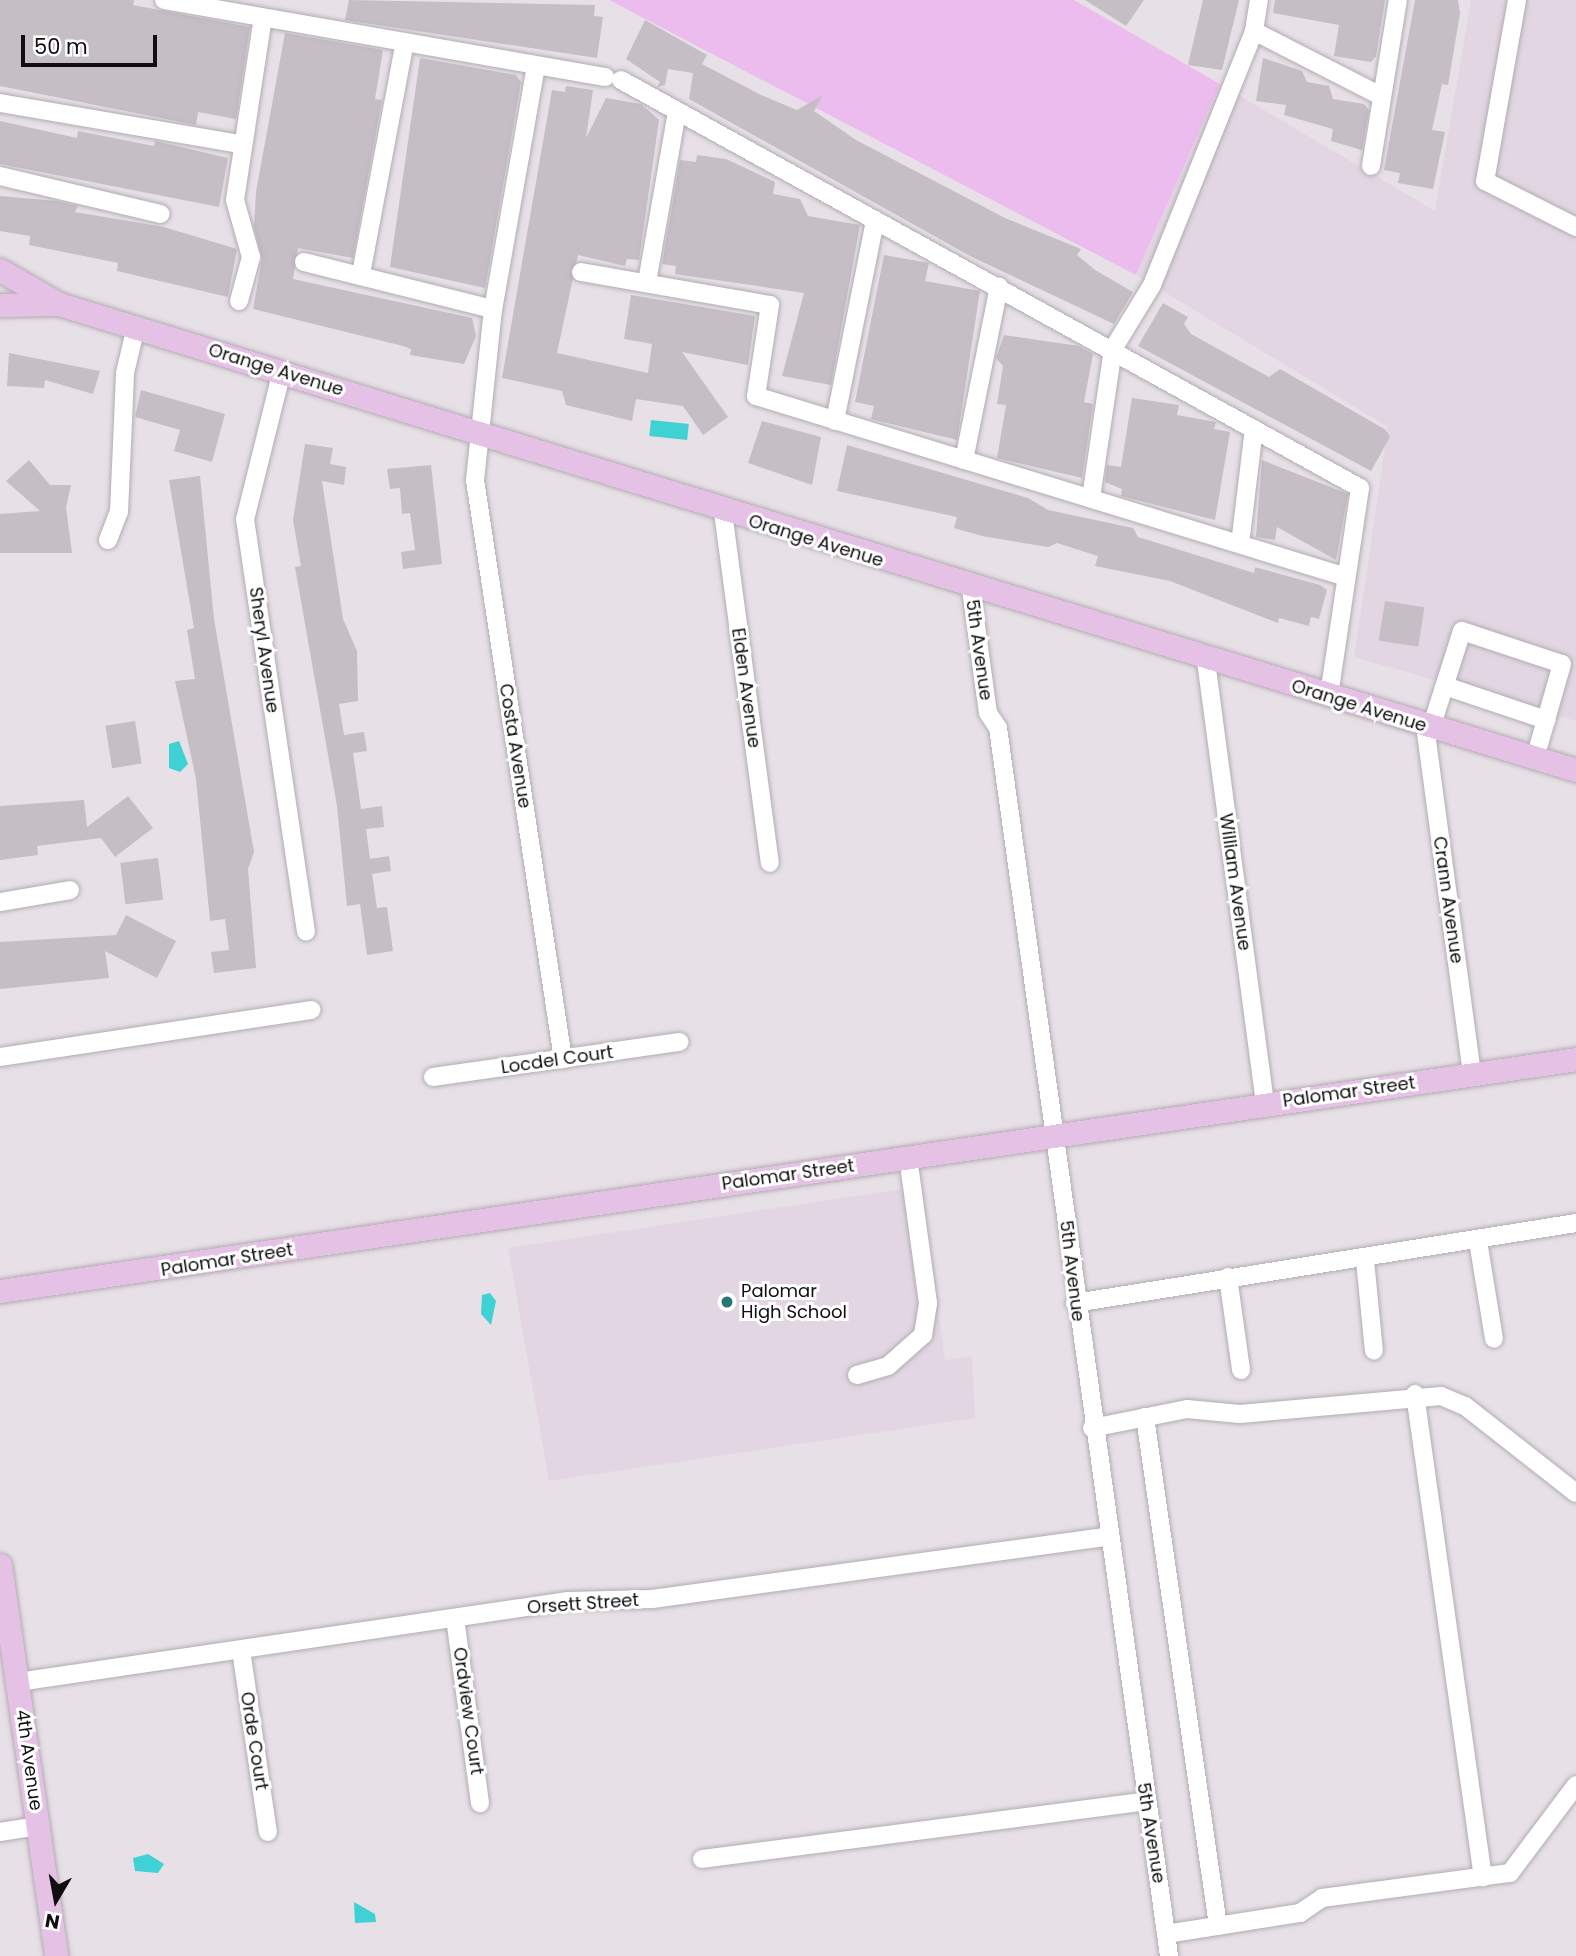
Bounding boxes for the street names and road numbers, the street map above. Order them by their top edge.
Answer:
street label: Orange Avenue [206,339,346,401]
street label: Orange Avenue [746,510,886,572]
street label: Sheryl Avenue [244,586,284,714]
street label: 5th Avenue [961,598,997,702]
street label: Elden Avenue [727,627,765,749]
street label: Orange Avenue [1289,675,1429,737]
street label: Costa Avenue [494,682,536,810]
street label: William Avenue [1215,812,1255,952]
street label: Crann Avenue [1428,835,1468,965]
street label: Locdel Court [500,1041,614,1079]
street label: Palomar Street [1281,1072,1417,1112]
street label: Palomar Street [720,1155,856,1195]
street label: 5th Avenue [1055,1219,1089,1323]
street label: Palomar Street [159,1239,295,1281]
street label: Orsett Street [526,1589,640,1619]
street label: Ordview Court [448,1646,488,1776]
street label: Orde Court [236,1690,272,1792]
street label: 4th Avenue [11,1708,47,1812]
street label: 5th Avenue [1132,1781,1170,1885]

